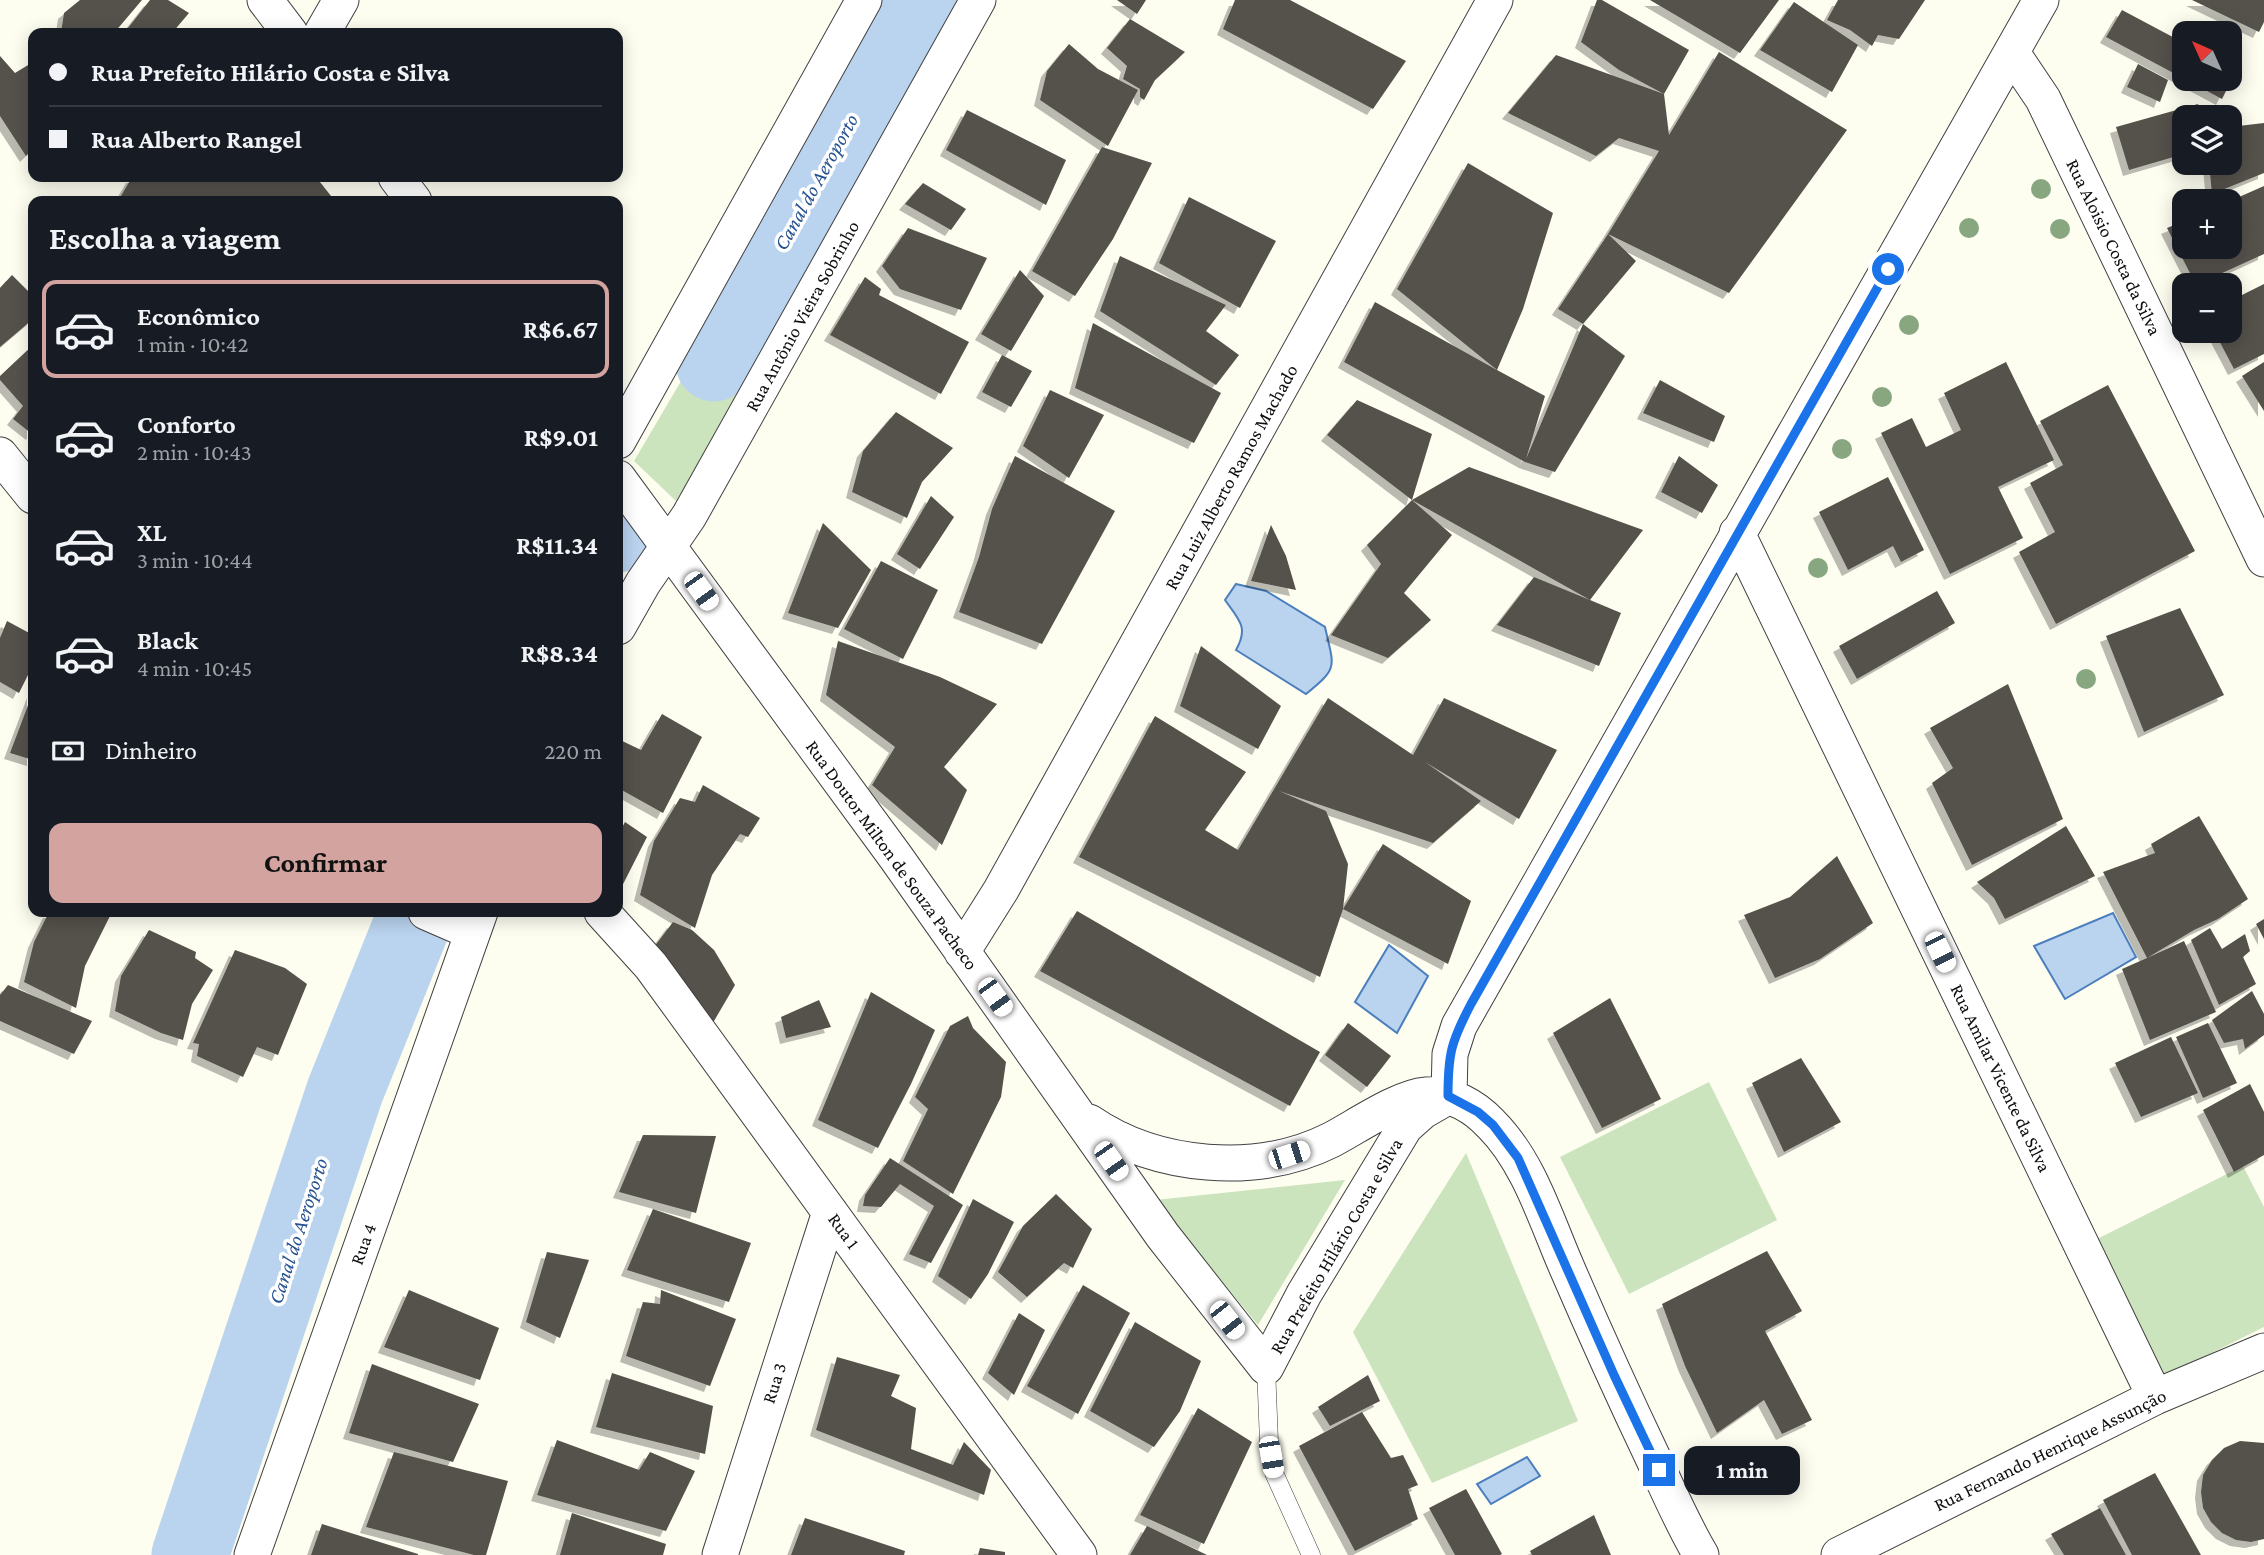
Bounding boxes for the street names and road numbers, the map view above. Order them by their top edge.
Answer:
street label: Rua Aloisio Costa da Silva [2062,155,2166,339]
street label: Rua Antônio Vieira Sobrinho [741,217,863,415]
street label: Rua Luiz Alberto Ramos Machado [1160,361,1302,593]
street label: Rua Doutor Milton de Souza Pacheco [802,736,982,974]
street label: Rua Amilar Vicente da Silva [1946,981,2056,1176]
street label: Rua Prefeito Hilário Costa e Silva [1265,1134,1407,1358]
street label: Rua 1 [824,1209,864,1253]
street label: Rua 4 [346,1220,380,1268]
street label: Rua 3 [758,1360,790,1406]
street label: Rua Fernando Henrique Assunção [1931,1385,2169,1515]

